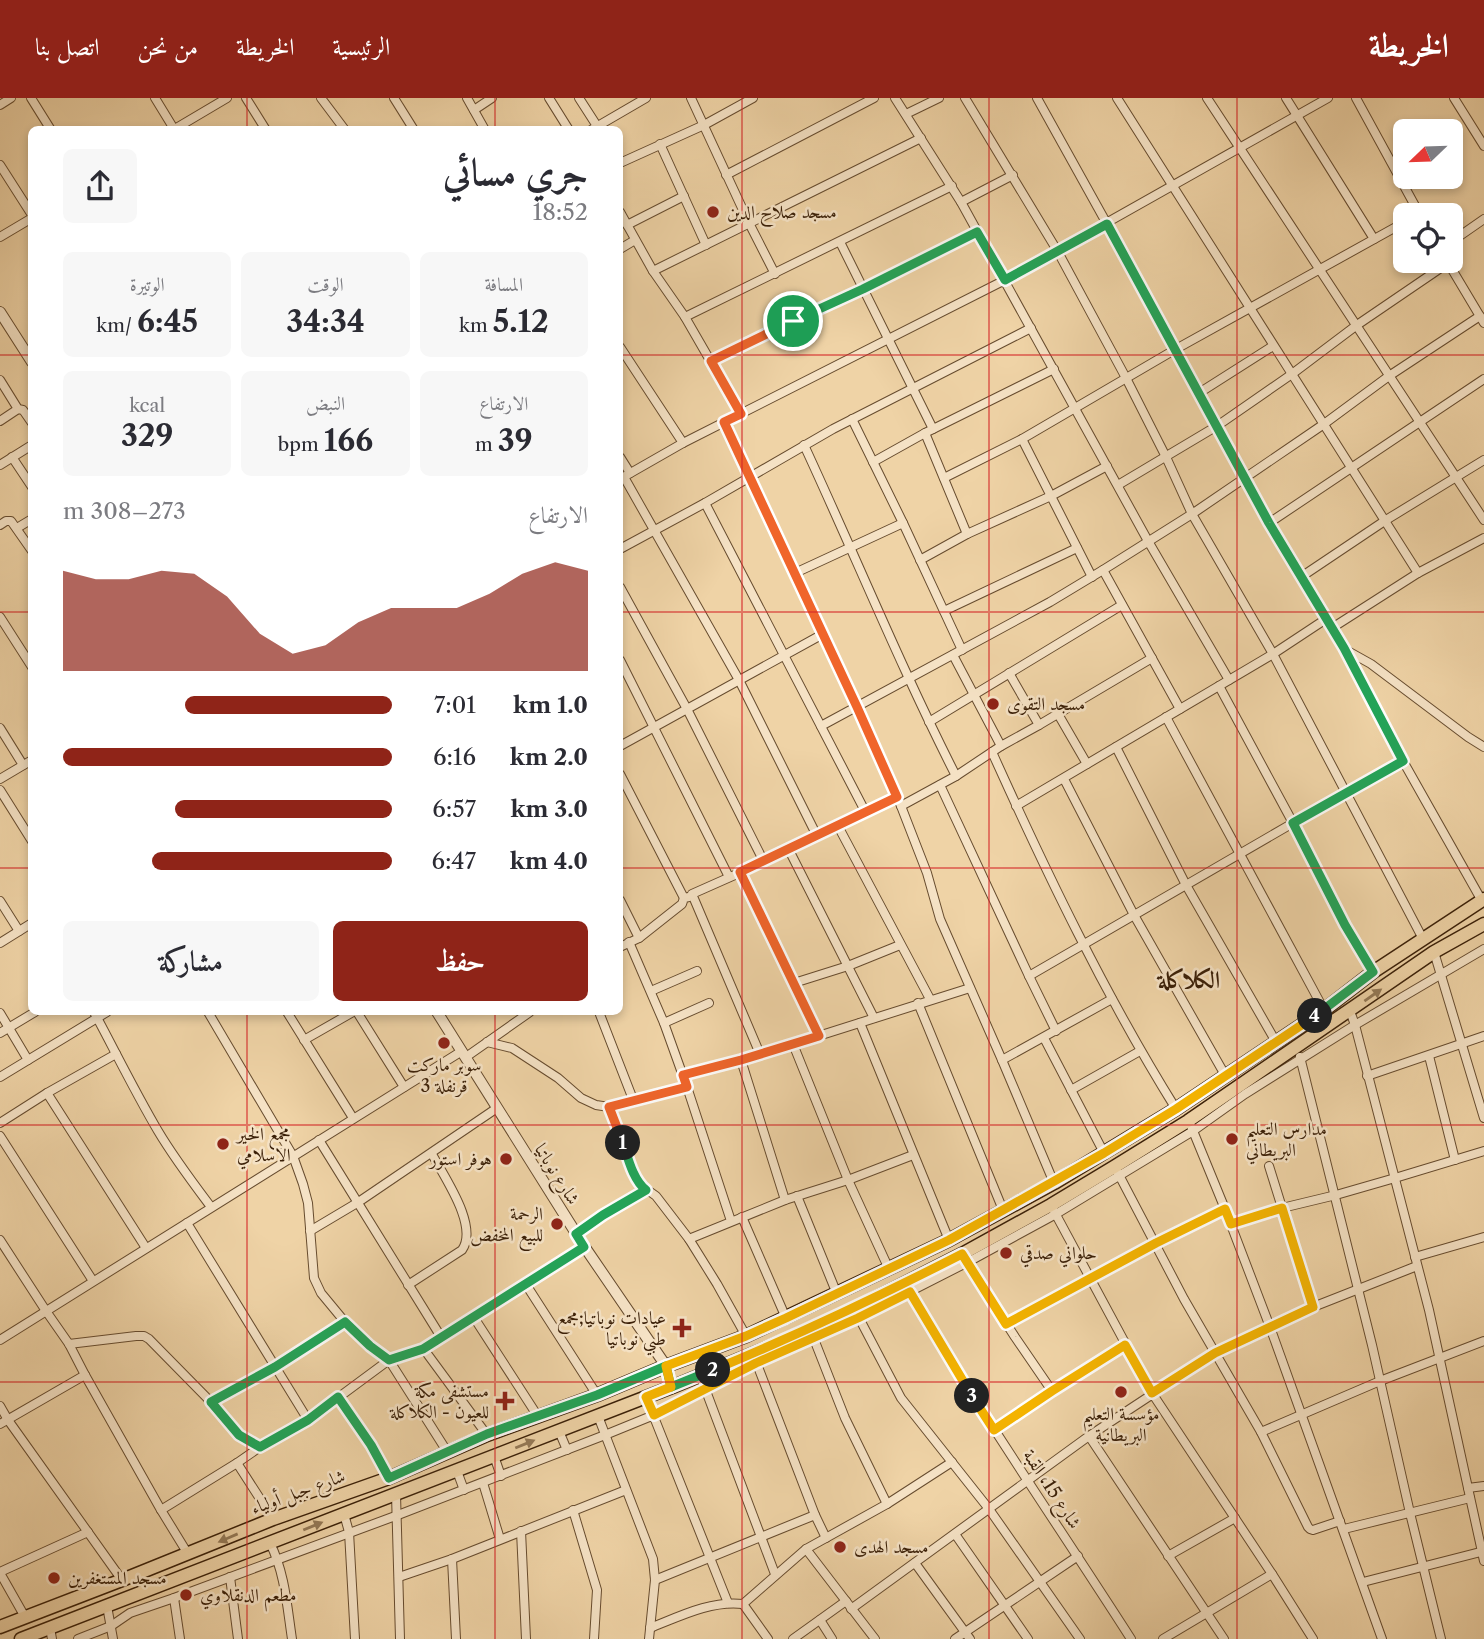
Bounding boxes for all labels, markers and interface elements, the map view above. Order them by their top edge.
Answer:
text: الخريطة [1369,25,1449,66]
text: اتصل بنا [35,32,99,61]
text: من نحن [137,32,198,61]
text: الخريطة [236,32,294,61]
text: الرئيسية [332,32,390,61]
north arrow [1393,119,1463,189]
map controls [1393,119,1463,273]
text: جري مسائي [443,148,588,195]
button: share [63,149,137,223]
text: 18:52 [533,198,588,226]
place label: مسجد صلاح الدين [727,201,837,228]
button: locate [1393,203,1463,273]
marker: مسجد صلاح الدين [705,204,721,220]
text: الوتيرة [130,273,165,296]
text: الوقت [307,273,344,296]
text: المسافة [484,273,523,296]
pin [763,291,823,351]
icon: arrive [774,302,812,340]
text: 6:45 [137,303,198,340]
text: 34:34 [286,303,365,340]
text: 5.12 [493,303,549,340]
text: /km [96,314,137,337]
text: km [459,314,493,337]
text: النبض [306,392,345,415]
text: الارتفاع [479,392,528,415]
text: kcal [129,394,165,417]
text: 329 [121,417,173,454]
text: 166 [324,422,373,459]
text: 39 [498,422,533,459]
text: bpm [278,433,324,456]
text: m [475,433,498,456]
text: 273–308 m [63,497,186,525]
text: الارتفاع [528,501,588,529]
text: 7:01 [434,691,476,719]
text: 1.0 km [513,691,588,719]
place label: مسجد التقوى [1007,693,1085,715]
marker: مسجد التقوى [985,696,1001,712]
text: 6:16 [433,743,476,771]
text: 2.0 km [510,743,588,771]
text: 6:57 [432,795,476,823]
text: 3.0 km [510,795,588,823]
text: 6:47 [431,847,476,875]
text: 4.0 km [510,847,588,875]
button: مشاركة [63,921,319,1001]
button: حفظ [333,921,588,1001]
district label: الكلاكلة [1156,965,1220,994]
one-way arrow [1364,988,1382,1002]
pin: 4 [1298,998,1332,1034]
text: 4 [1309,1004,1320,1027]
marker: سوبر ماركت قرنفلة 3 [436,1035,452,1051]
place label: سوبر ماركت قرنفلة 3 [407,1054,481,1098]
place label: مدارس التعليم البريطاني [1246,1118,1327,1165]
place label: مجمع الخير الاسلامي [235,1123,291,1170]
pin: 1 [606,1126,640,1160]
text: 1 [618,1131,627,1154]
marker: مدارس التعليم البريطاني [1224,1131,1240,1147]
marker: مجمع الخير الاسلامي [215,1136,231,1152]
street label: شارع نوباتيا [526,1140,584,1211]
place label: هوفر استور [427,1148,492,1171]
marker: هوفر استور [498,1151,514,1167]
place label: الرحمة للبيع المخفض [470,1203,543,1251]
marker: الرحمة للبيع المخفض [549,1216,565,1232]
place label: حلواني صدقي [1020,1242,1097,1268]
marker: حلواني صدقي [998,1245,1014,1261]
place label: عيادات نوباتيا;مجمع طبي نوباتيا [557,1307,666,1356]
marker: عيادات نوباتيا;مجمع طبي نوباتيا [672,1318,692,1338]
pin: 2 [696,1352,730,1388]
text: 2 [707,1358,718,1381]
pin: 3 [954,1378,990,1414]
place label: مستشفى مكة للعيون - الكلاكلة [389,1380,489,1423]
text: 3 [966,1384,977,1407]
marker: مؤسسة التعليم البريطانية [1113,1384,1129,1400]
marker: مستشفى مكة للعيون - الكلاكلة [495,1391,515,1411]
place label: مؤسسة التعليم البريطانية [1083,1403,1159,1446]
one-way arrow [515,1438,536,1449]
street label: شارع 15، القبة [1015,1445,1086,1535]
street label: شارع جبل أولياء [247,1463,349,1523]
one-way arrow [303,1520,324,1531]
one-way arrow [217,1532,238,1543]
place label: مسجد الهدى [854,1536,929,1558]
marker: مسجد الهدى [832,1539,848,1555]
place label: مسجد المستغفرين [68,1567,167,1590]
marker: مسجد المستغفرين [46,1570,62,1586]
place label: مطعم الدنقلاوي [200,1584,297,1612]
marker: مطعم الدنقلاوي [178,1587,194,1603]

